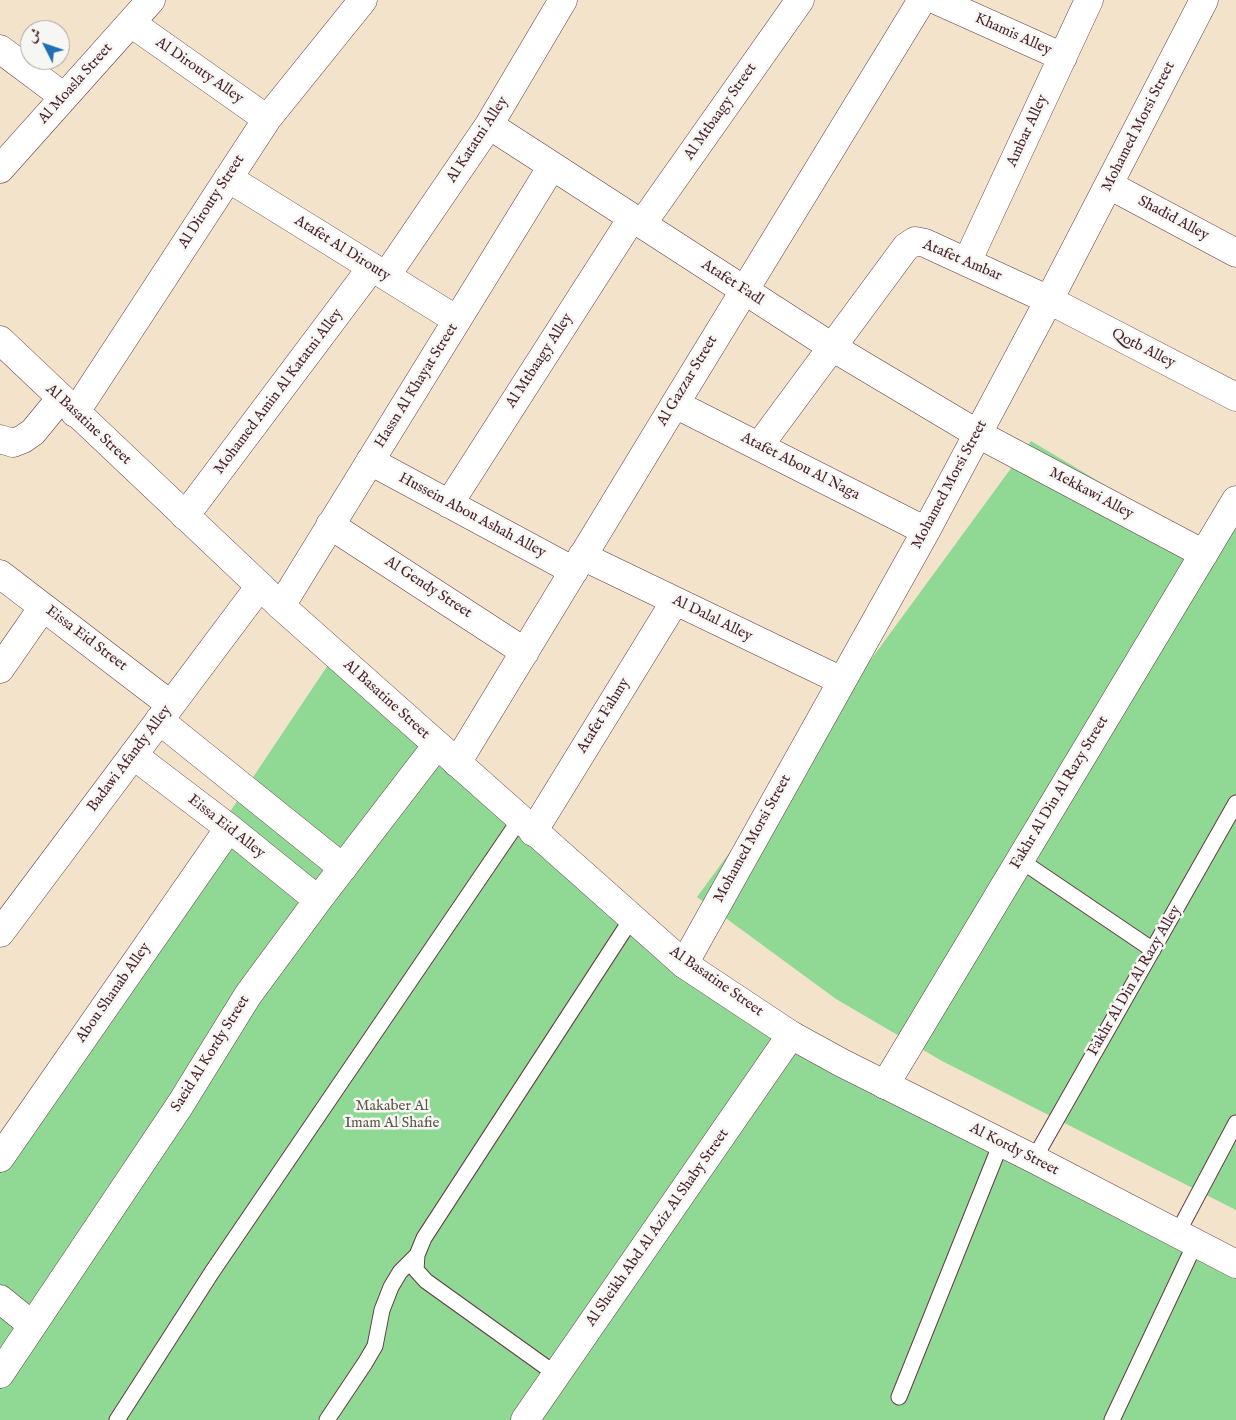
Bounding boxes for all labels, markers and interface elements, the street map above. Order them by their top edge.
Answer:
street label: Khamis Alley [972,10,1054,60]
north arrow [20,20,70,70]
text: ش [23,25,46,47]
street label: Al Dirouty Alley [152,34,246,108]
street label: Al Moasla Street [35,40,117,128]
street label: Mohamed Morsi Street [1098,59,1180,195]
street label: Al Mtbaagy Street [681,60,761,164]
street label: Ambar Alley [1003,92,1053,170]
street label: Al Katatni Alley [443,93,513,187]
street label: Al Dirouty Street [175,152,249,252]
street label: Shadid Alley [1134,193,1212,245]
street label: Atafet Al Dirouty [291,212,393,286]
street label: Atafet Ambar [920,236,1004,286]
street label: Atafet Fadl [698,256,766,310]
street label: Mohamed Amin Al Katatni Alley [211,306,347,478]
street label: Al Mtbaagy Alley [503,310,577,412]
street label: Hassn Al Khayat Street [371,320,463,452]
street label: Qotb Alley [1108,325,1178,373]
street label: Al Gazzar Street [654,333,722,429]
street label: Al Basatine Street [42,381,134,469]
street label: Mohamed Morsi Street [908,417,992,553]
street label: Atafet Abou Al Naga [738,429,862,505]
street label: Mekkawi Alley [1046,464,1136,524]
street label: Hussein Abou Ashah Alley [395,470,549,562]
street label: Al Gendy Street [381,553,475,623]
street label: Al Dalal Alley [669,592,755,646]
street label: Eissa Eid Street [42,602,130,676]
street label: Al Basatine Street [339,656,433,744]
street label: Atafet Fahmy [574,675,634,757]
street label: Badawi Afandy Alley [84,702,176,816]
street label: Fakhr Al Din Al Razy Street [1007,713,1113,873]
street label: Mohamed Morsi Street [710,772,796,906]
street label: Eissa Eid Alley [184,791,268,863]
street label: Fakhr Al Din Al Razy Alley [1084,902,1186,1060]
street label: Abou Shanab Alley [73,940,155,1046]
street label: Al Basatine Street [666,943,766,1021]
street label: Saeid Al Kordy Street [168,992,254,1116]
park label: Makaber Al Imam Al Shafie [345,1098,439,1133]
street label: Al Kordy Street [966,1120,1062,1180]
street label: Al Sheikh Abd Al Aziz Al Shaby Street [583,1126,733,1330]

